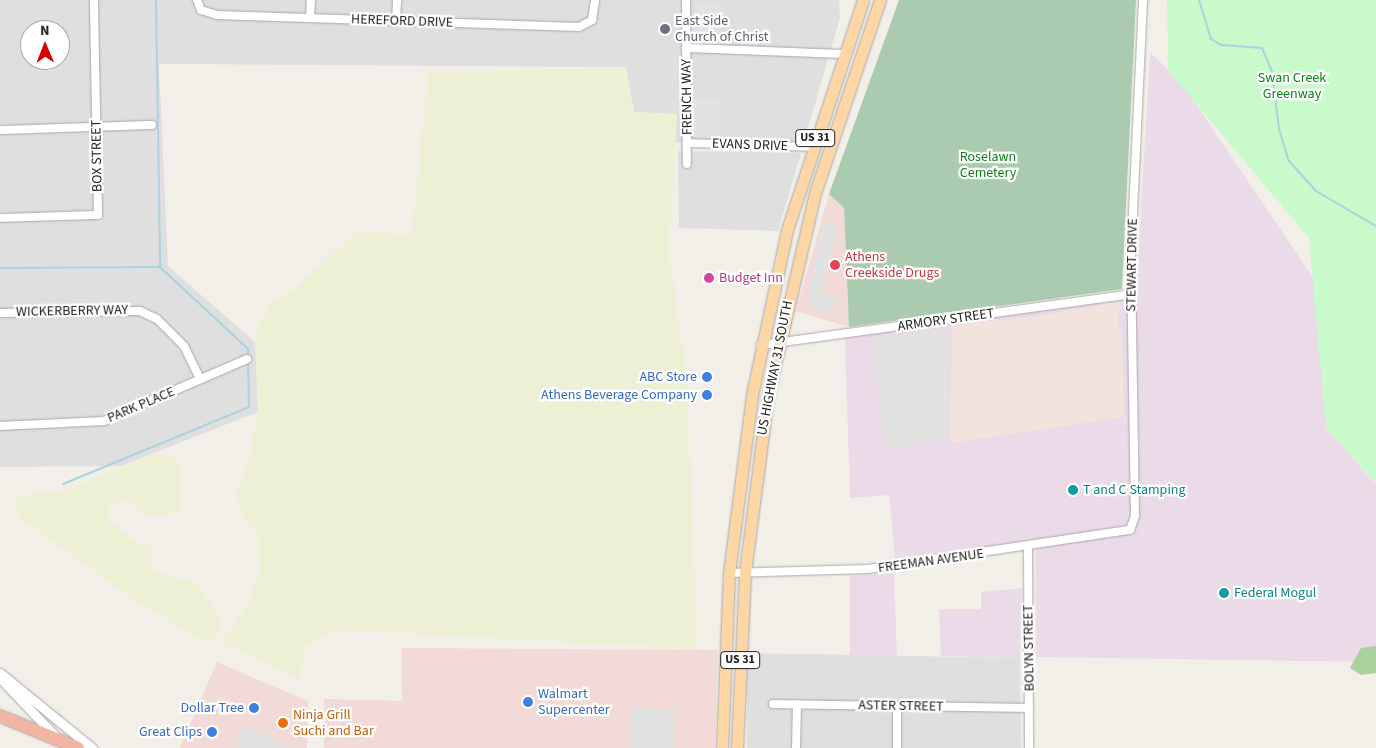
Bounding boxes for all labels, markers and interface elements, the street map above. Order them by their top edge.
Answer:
street label: HEREFORD DRIVE [351,11,453,31]
place label: East Side Church of Christ [675,13,768,46]
north arrow [20,20,70,70]
text: N [40,21,50,41]
marker: East Side Church of Christ [659,23,671,35]
street label: FRENCH WAY [678,59,696,135]
park label: Swan Creek Greenway [1258,70,1326,102]
street label: BOX STREET [88,120,106,192]
road number: US 31 [795,128,835,148]
street label: EVANS DRIVE [712,135,788,155]
park label: Roselawn Cemetery [960,149,1016,182]
street label: STEWART DRIVE [1123,218,1141,312]
place label: Athens Creekside Drugs [845,249,939,282]
marker: Athens Creekside Drugs [829,259,841,271]
place label: Budget Inn [719,270,783,286]
marker: Budget Inn [703,272,715,284]
street label: US HIGHWAY 31 SOUTH [754,299,796,437]
street label: WICKERBERRY WAY [16,302,128,320]
street label: ARMORY STREET [897,305,995,335]
place label: ABC Store [639,369,697,385]
marker: ABC Store [701,371,713,383]
street label: PARK PLACE [105,383,177,427]
place label: Athens Beverage Company [541,387,697,403]
marker: Athens Beverage Company [701,389,713,401]
place label: T and C Stamping [1083,482,1186,498]
marker: T and C Stamping [1067,484,1079,496]
street label: FREEMAN AVENUE [877,545,985,577]
place label: Federal Mogul [1234,585,1316,601]
marker: Federal Mogul [1218,587,1230,599]
street label: BOLYN STREET [1020,605,1038,691]
road number: US 31 [720,650,760,670]
place label: Walmart Supercenter [538,686,610,719]
marker: Walmart Supercenter [522,696,534,708]
street label: ASTER STREET [858,697,944,715]
place label: Dollar Tree [180,700,244,716]
marker: Dollar Tree [248,702,260,714]
place label: Ninja Grill Suchi and Bar [293,707,374,740]
marker: Ninja Grill Suchi and Bar [277,717,289,729]
place label: Great Clips [139,724,202,740]
marker: Great Clips [206,726,218,738]

